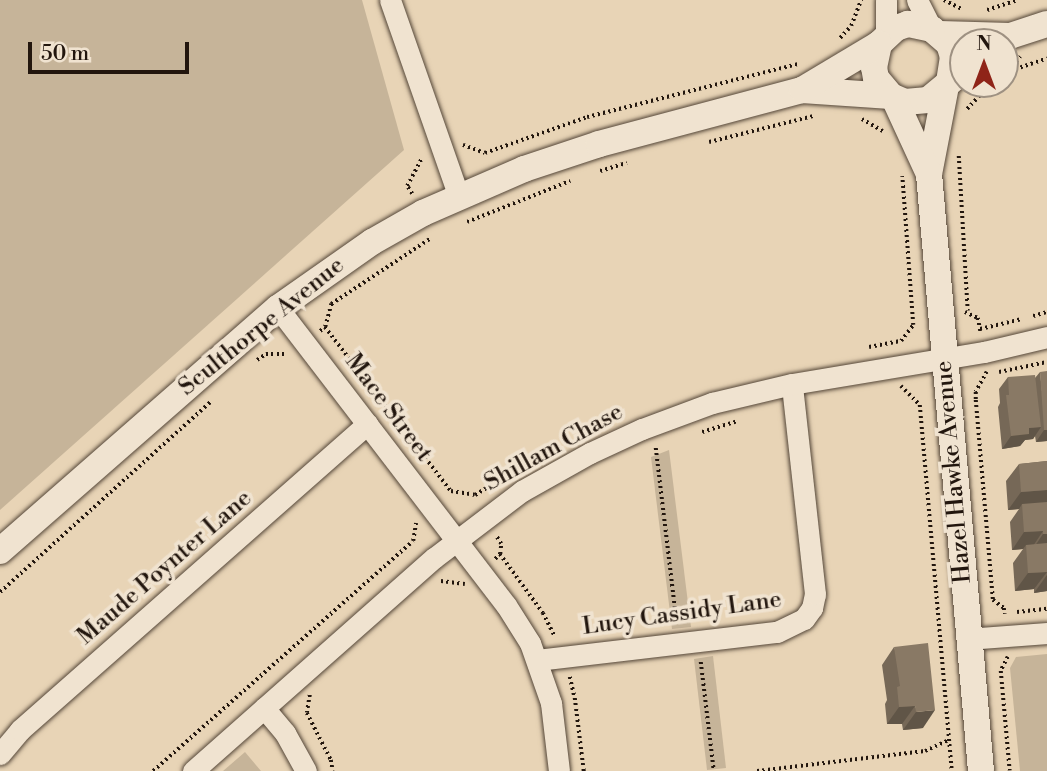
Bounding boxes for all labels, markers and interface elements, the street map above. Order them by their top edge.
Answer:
scale bar [32,28,192,72]
north arrow [949,28,1019,98]
text: N [976,32,992,56]
text: 50 m [41,41,89,67]
street label: Sculthorpe Avenue [174,252,350,402]
street label: Mace Street [338,348,438,468]
street label: Hazel Hawke Avenue [930,360,978,584]
street label: Shillam Chase [480,398,628,498]
street label: Maude Poynter Lane [72,484,258,652]
street label: Lucy Cassidy Lane [581,586,783,642]

